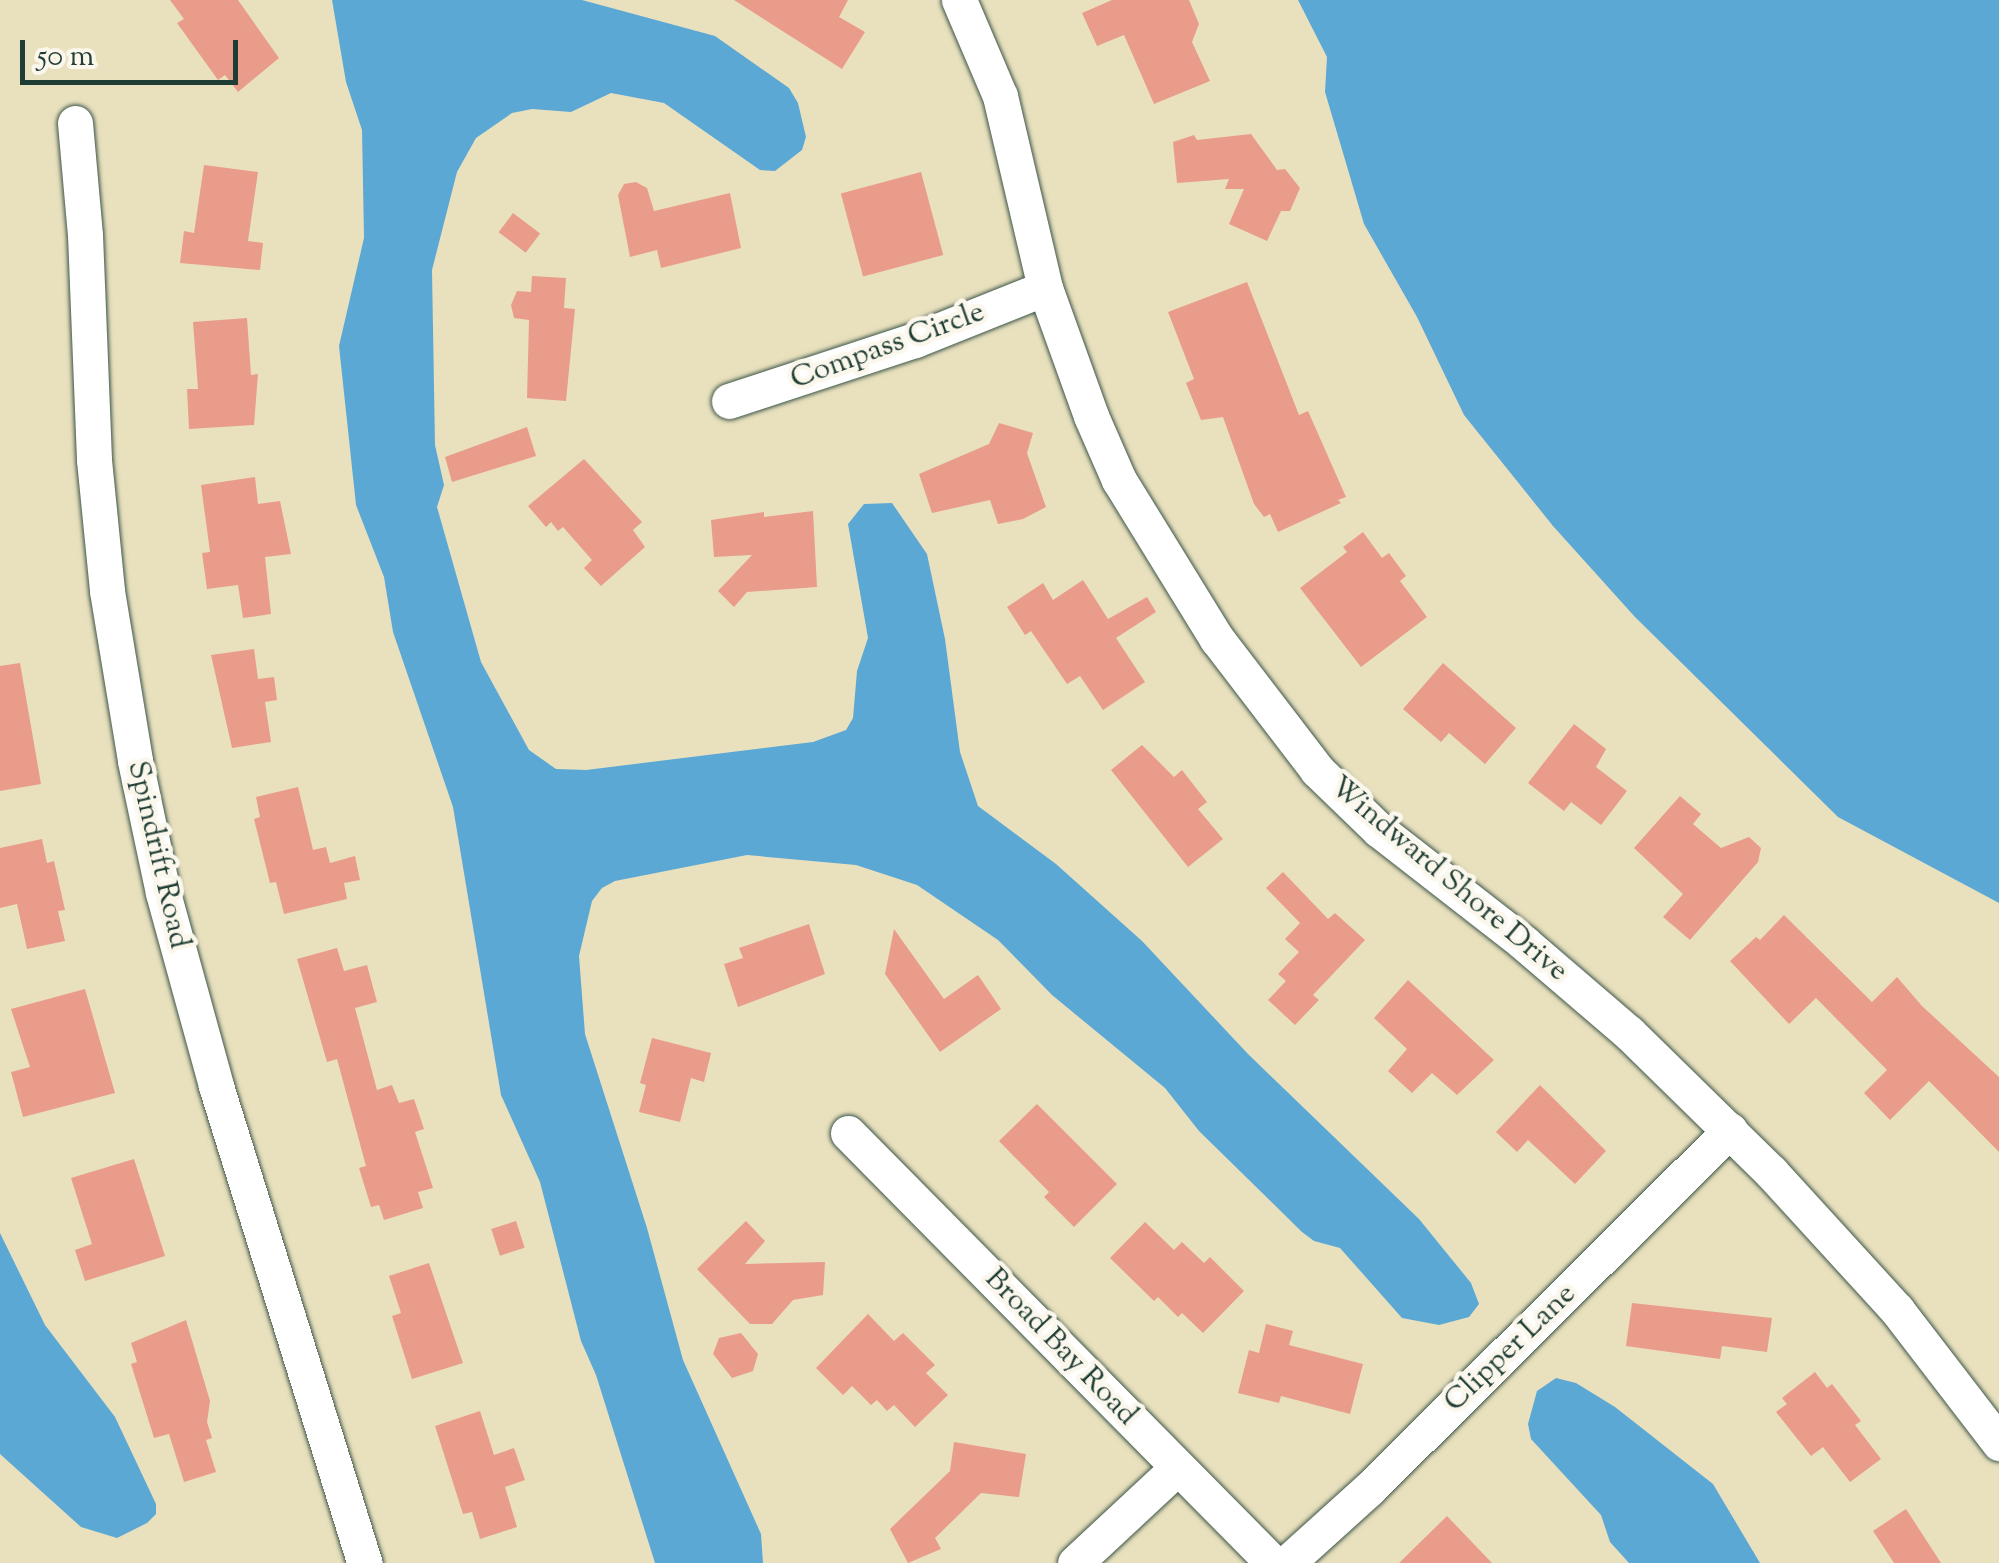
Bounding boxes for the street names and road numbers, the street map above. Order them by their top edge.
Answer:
street label: Compass Circle [786,295,990,399]
street label: Spindrift Road [118,758,196,952]
street label: Windward Shore Drive [1322,770,1574,990]
street label: Broad Bay Road [976,1262,1144,1434]
street label: Clipper Lane [1438,1277,1584,1421]

